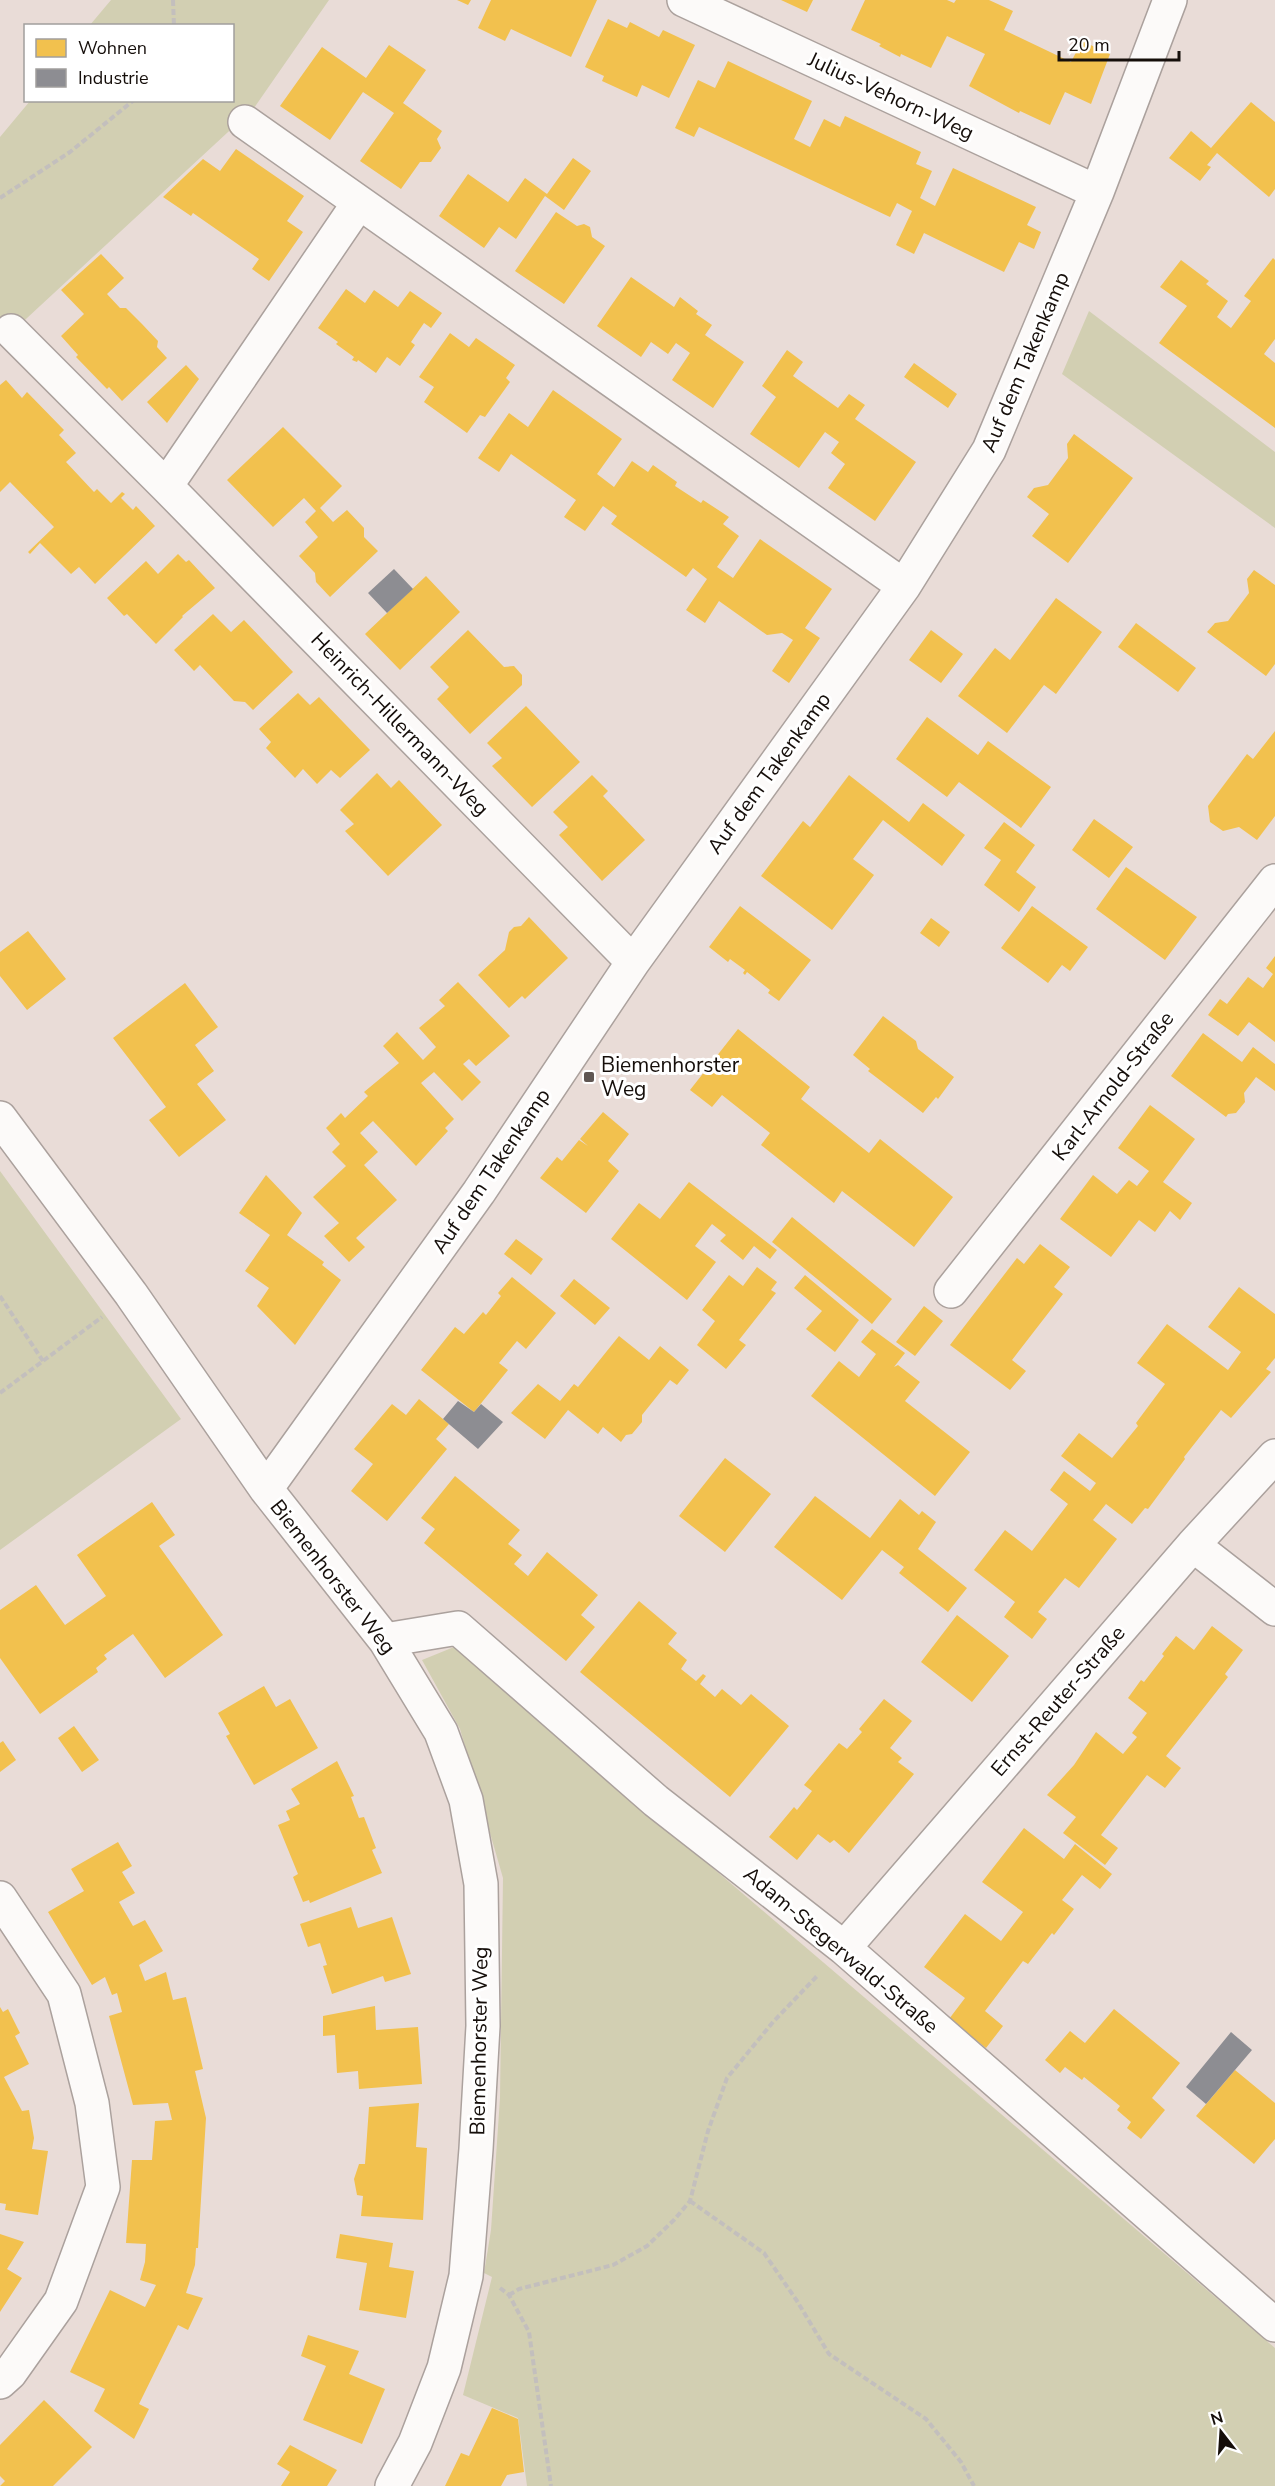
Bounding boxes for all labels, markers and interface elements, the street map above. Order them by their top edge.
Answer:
legend [24,24,234,102]
scale bar [1059,24,1179,62]
text: 20 m [1068,33,1110,57]
text: Wohnen [78,36,147,60]
street label: Julius-Vehorn-Weg [803,45,979,147]
text: Industrie [78,66,149,90]
street label: Auf dem Takenkamp [974,267,1076,457]
street label: Heinrich-Hillermann-Weg [305,626,495,822]
street label: Auf dem Takenkamp [701,686,837,860]
street label: Karl-Arnold-Straße [1046,1005,1180,1167]
place label: Biemenhorster Weg [601,1051,740,1103]
marker: Biemenhorster Weg [582,1070,596,1084]
street label: Auf dem Takenkamp [425,1083,557,1259]
street label: Biemenhorster Weg [264,1494,402,1660]
street label: Ernst-Reuter-Straße [985,1620,1131,1782]
street label: Adam-Stegerwald-Straße [738,1860,944,2040]
street label: Biemenhorster Weg [463,1946,495,2136]
north arrow [1191,2402,1251,2462]
text: N [1208,2406,1226,2431]

